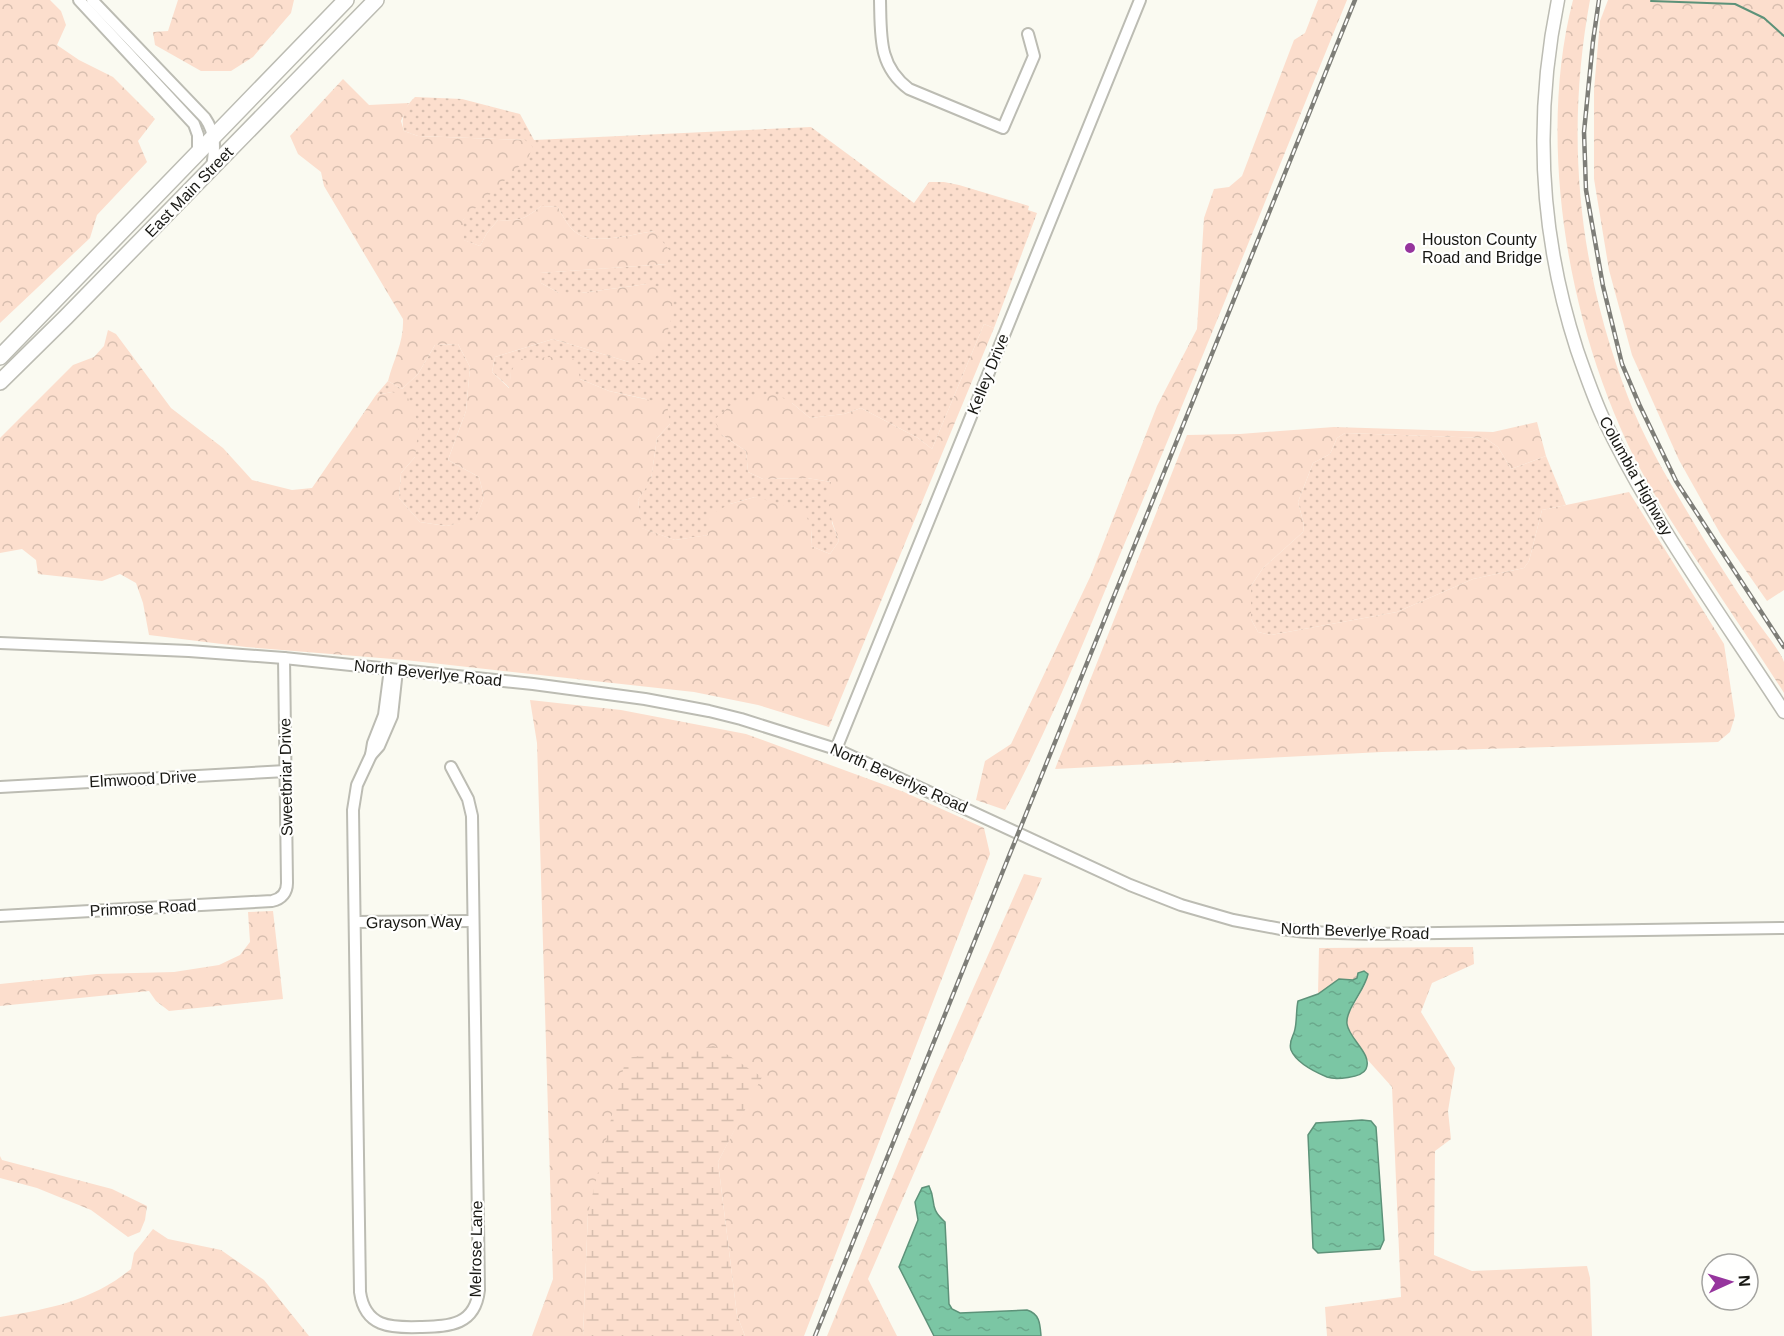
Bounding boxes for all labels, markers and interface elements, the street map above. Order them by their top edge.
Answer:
street label: East Main Street [142,143,237,240]
place label: Houston County Road and Bridge [1422,231,1542,266]
marker: Houston County Road and Bridge [1403,241,1417,255]
street label: Kelley Drive [964,331,1012,417]
street label: Columbia Highway [1596,414,1676,538]
street label: North Beverlye Road [353,657,503,689]
street label: Sweetbriar Drive [276,718,296,836]
street label: North Beverlye Road [828,740,970,816]
street label: Elmwood Drive [89,768,197,790]
street label: Primrose Road [89,897,197,919]
street label: Grayson Way [366,913,462,931]
street label: North Beverlye Road [1280,920,1430,942]
street label: Melrose Lane [467,1200,485,1298]
north arrow [1700,1252,1760,1312]
text: N [1736,1275,1753,1287]

